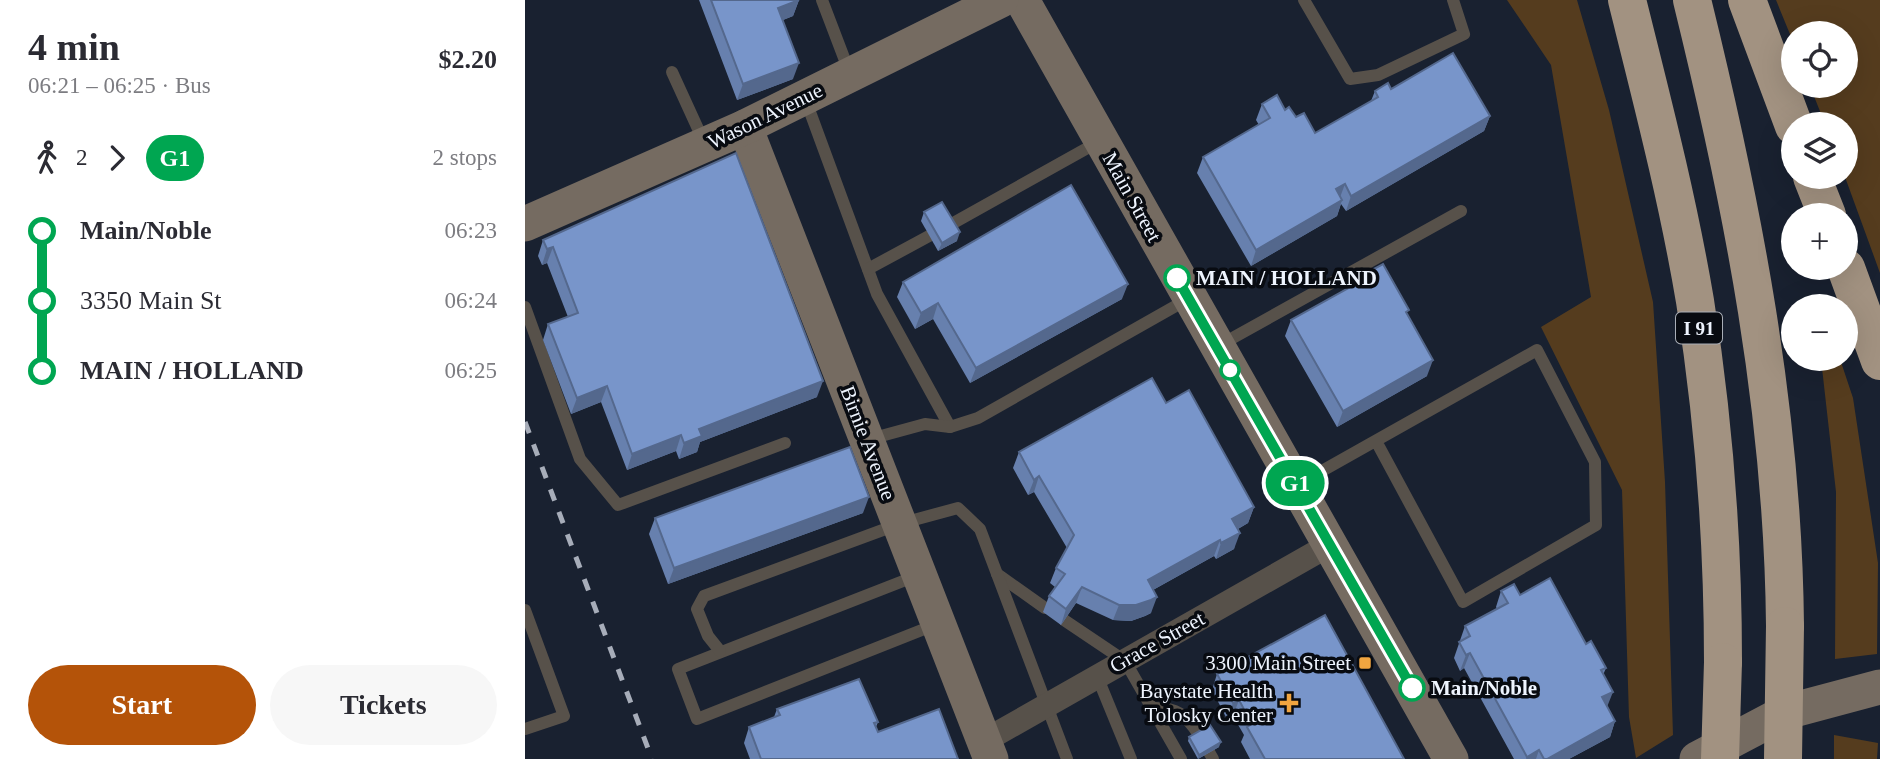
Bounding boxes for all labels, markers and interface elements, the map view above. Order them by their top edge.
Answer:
map controls [1781,21,1858,371]
button: locate [1781,21,1858,98]
text: 4 min [28,26,120,68]
text: $2.20 [439,45,497,74]
text: 06:21 – 06:25 · Bus [28,73,211,98]
street label: Wason Avenue [704,78,826,154]
button: layers [1781,112,1858,189]
icon: walk [28,139,66,177]
icon: forward [98,139,136,177]
text: 2 [76,145,88,170]
text: G1 [160,145,190,171]
text: 2 stops [432,145,497,170]
street label: Main Street [1098,148,1166,246]
button: + [1781,203,1858,280]
text: Main/Noble [80,216,211,245]
text: 06:23 [445,218,497,243]
marker: MAIN / HOLLAND [1164,265,1190,291]
place label: MAIN / HOLLAND [1196,266,1377,290]
text: 3350 Main St [80,286,222,315]
text: 06:24 [445,288,497,313]
button: − [1781,294,1858,371]
road number: I 91 [1676,312,1722,344]
text: MAIN / HOLLAND [80,356,304,385]
text: 06:25 [445,358,497,383]
unlabelled marker [1220,360,1240,380]
street label: Birnie Avenue [835,383,901,503]
line badge: G1 [1263,460,1327,506]
text: G1 [1280,470,1310,496]
street label: Grace Street [1106,606,1209,678]
place label: 3300 Main Street [1205,651,1351,675]
marker: 3300 Main Street [1357,655,1373,671]
button: Start [28,665,256,745]
button: Tickets [270,665,497,745]
marker: Main/Noble [1399,675,1425,701]
place label: Main/Noble [1431,676,1537,700]
place label: Baystate Health Tolosky Center [1139,679,1273,727]
marker: Baystate Health Tolosky Center [1279,693,1299,713]

